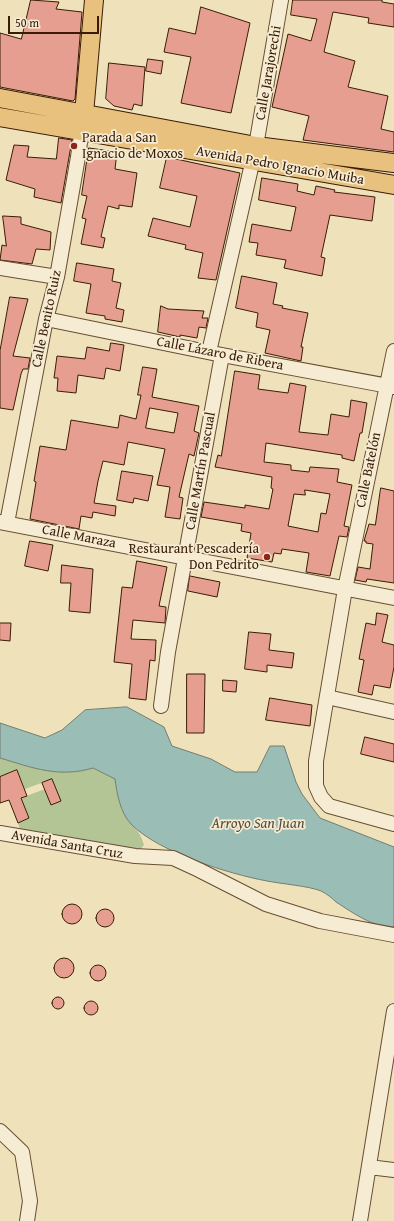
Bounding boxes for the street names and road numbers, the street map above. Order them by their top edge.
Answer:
street label: Calle Jarajorechi [252,24,286,122]
street label: Avenida Pedro Ignacio Muiba [195,143,365,189]
street label: Calle Benito Ruiz [29,269,65,369]
street label: Calle Lázaro de Ribera [155,333,285,375]
street label: Calle Martín Pascual [182,411,220,531]
street label: Calle Batelón [353,431,385,509]
street label: Calle Maraza [41,522,117,552]
street label: Avenida Santa Cruz [10,827,124,863]

